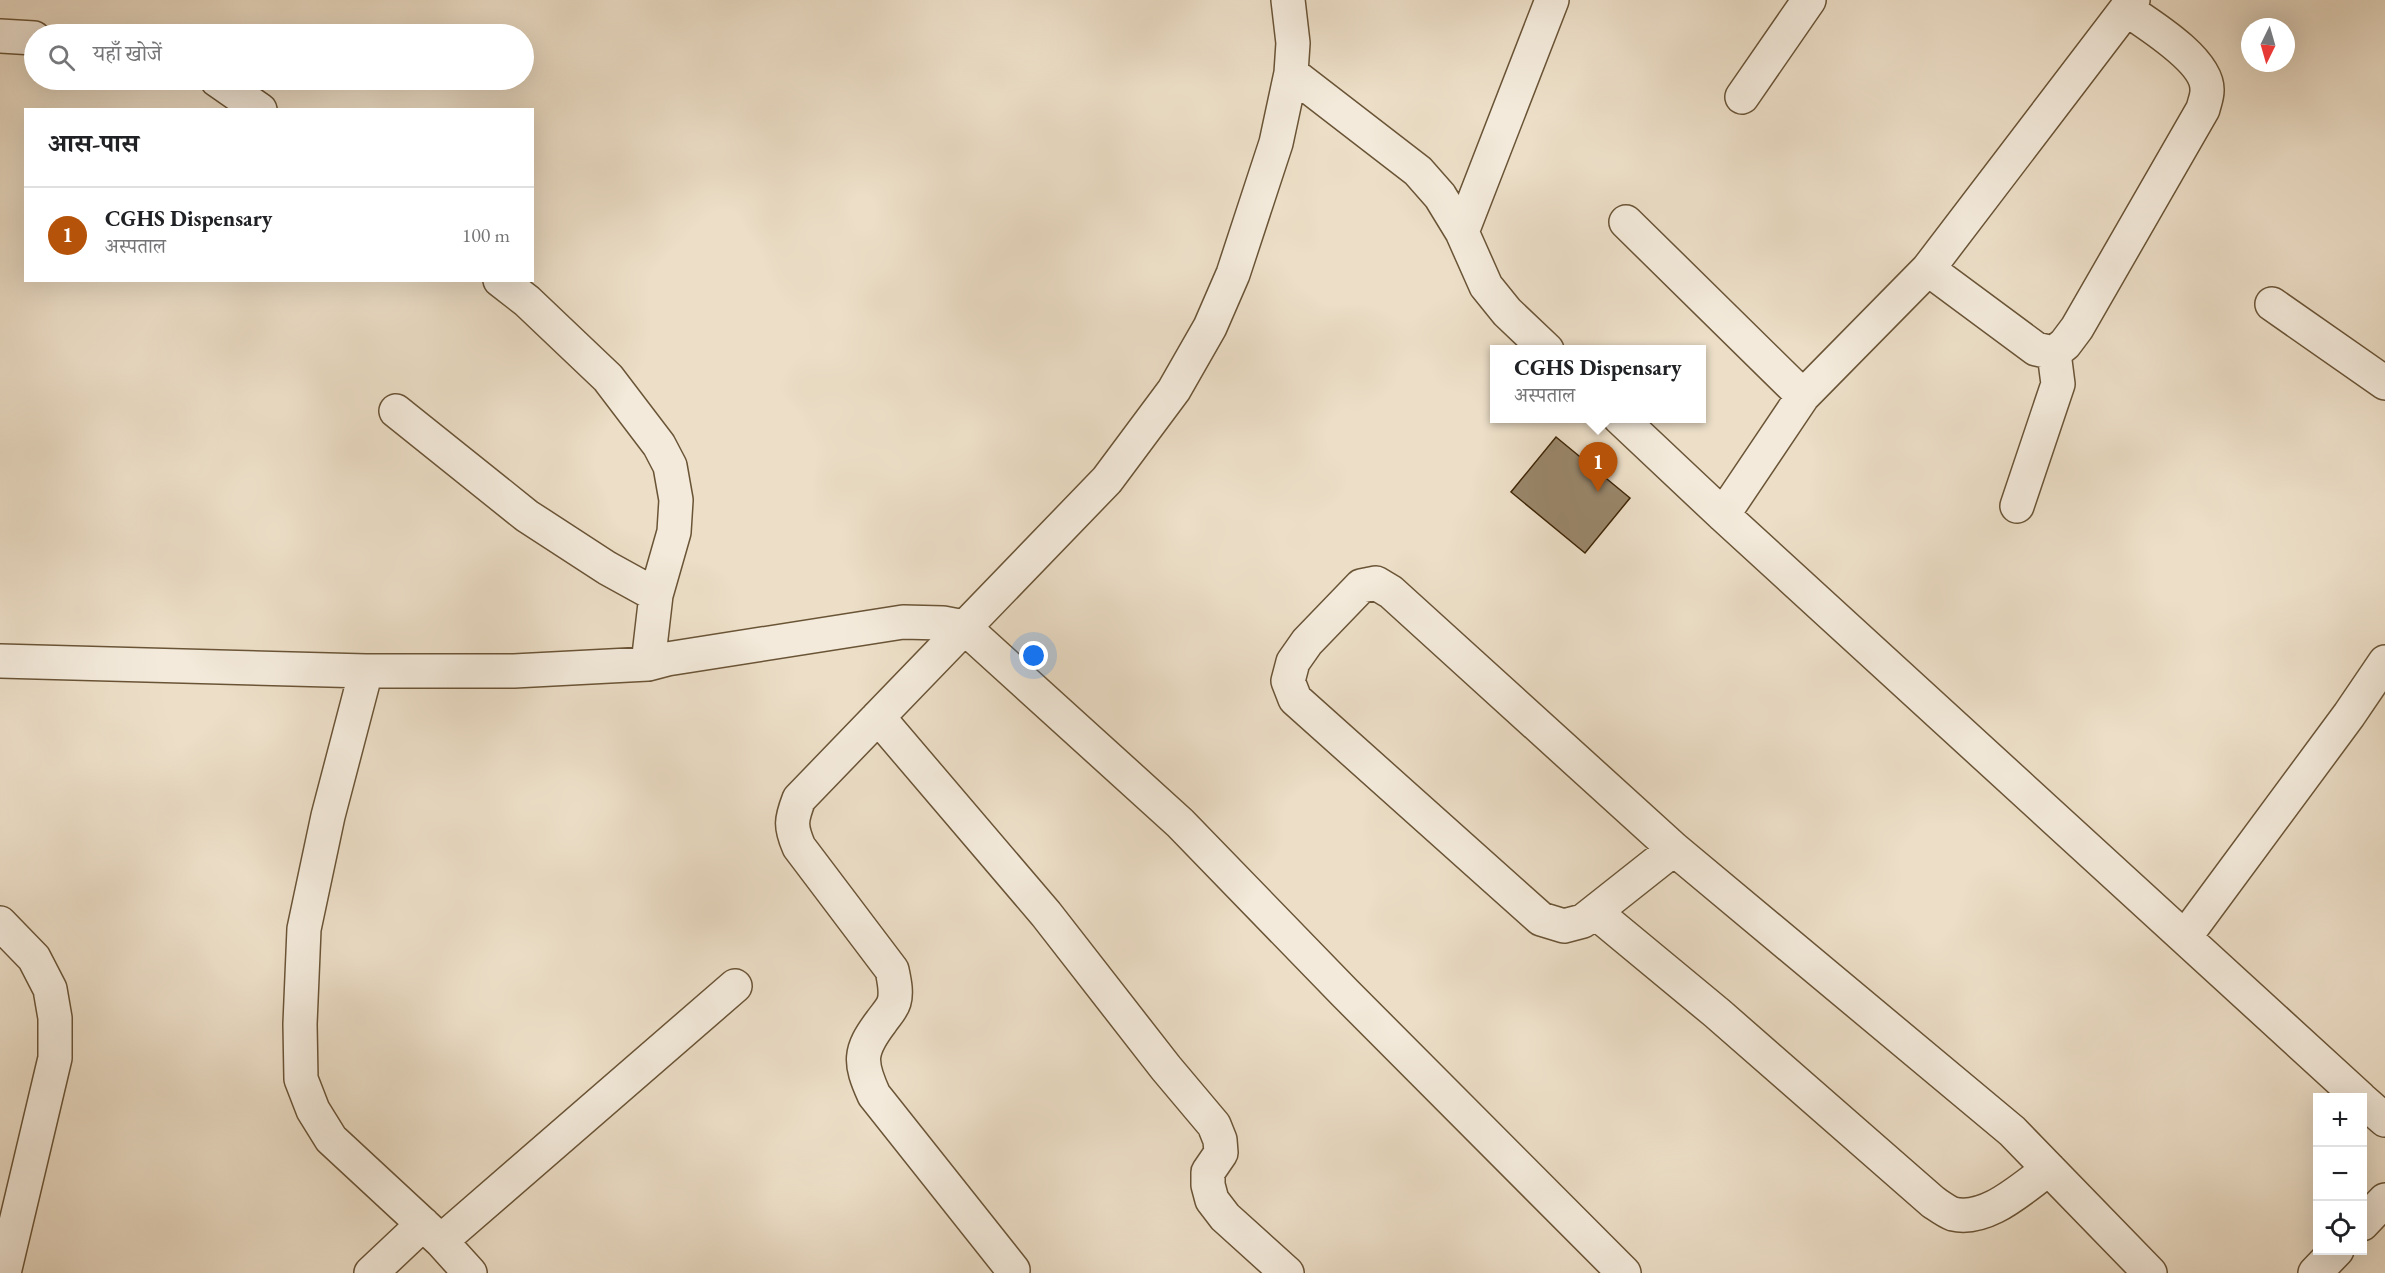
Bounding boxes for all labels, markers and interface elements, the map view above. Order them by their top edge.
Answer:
north arrow [2241,18,2295,72]
search box [24,24,534,90]
text: यहाँ खोजें [93,39,162,68]
icon: search [45,41,78,74]
text: आस-पास [48,126,139,160]
text: CGHS Dispensary [105,204,272,233]
text: 1 [62,222,73,248]
text: 100 m [462,222,510,248]
text: अस्पताल [105,233,166,259]
popup [1490,345,1706,423]
text: CGHS Dispensary [1514,353,1682,382]
text: अस्पताल [1514,382,1575,408]
pin: 1 [1578,442,1618,492]
your location [1019,641,1048,670]
map controls [2313,1093,2367,1255]
button: + [2313,1093,2367,1147]
button: − [2313,1147,2367,1201]
button: locate [2313,1201,2367,1255]

